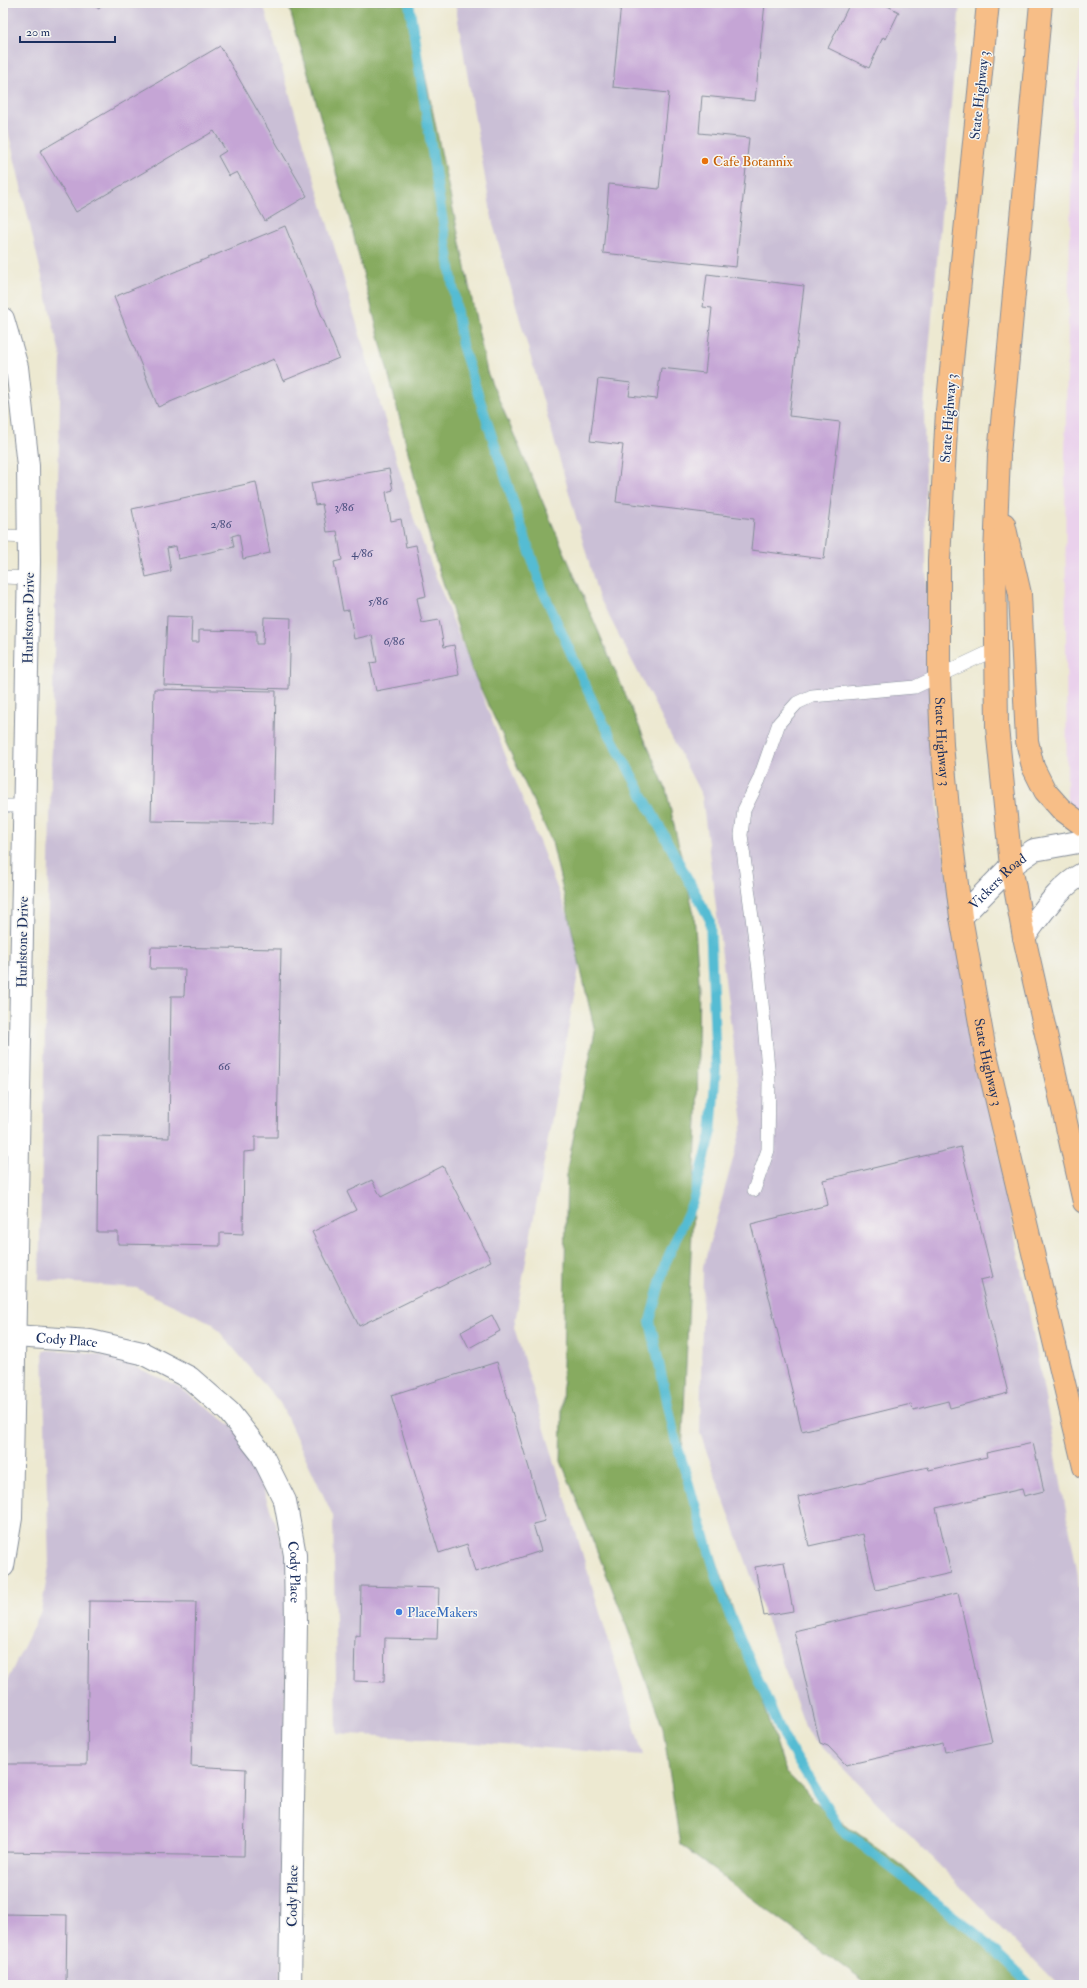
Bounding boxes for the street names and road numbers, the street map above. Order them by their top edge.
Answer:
street label: State Highway 3 [966,50,994,140]
street label: State Highway 3 [937,373,961,463]
street label: Hurlstone Drive [19,572,38,664]
street label: State Highway 3 [931,697,954,787]
street label: Vickers Road [965,850,1030,913]
street label: Hurlstone Drive [13,896,32,988]
street label: State Highway 3 [970,1017,1006,1108]
street label: Cody Place [35,1329,100,1352]
street label: Cody Place [284,1540,304,1603]
street label: Cody Place [283,1865,303,1927]

